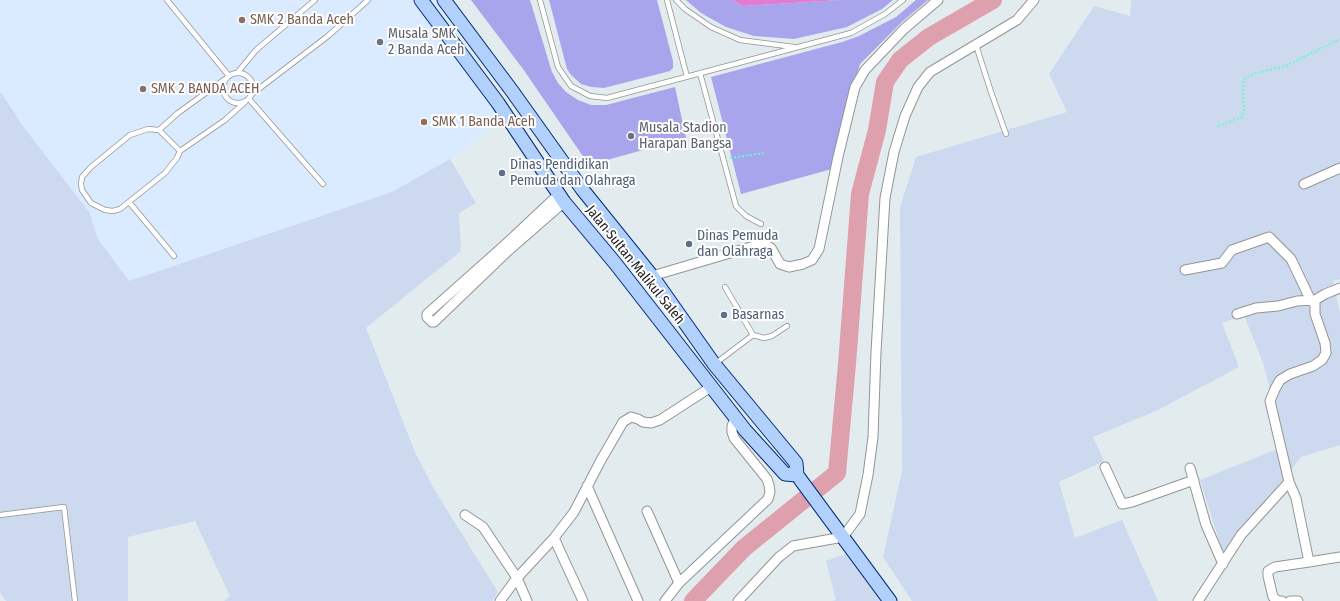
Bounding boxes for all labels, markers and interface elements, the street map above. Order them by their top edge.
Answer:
place label: SMK 2 Banda Aceh [250,12,354,28]
marker: SMK 2 Banda Aceh [237,15,247,25]
place label: Musala SMK 2 Banda Aceh [388,26,464,58]
marker: Musala SMK 2 Banda Aceh [375,37,385,47]
place label: SMK 2 BANDA ACEH [151,81,259,97]
marker: SMK 2 BANDA ACEH [138,84,148,94]
place label: SMK 1 Banda Aceh [432,114,535,130]
marker: SMK 1 Banda Aceh [419,117,429,127]
place label: Musala Stadion Harapan Bangsa [639,120,732,152]
marker: Musala Stadion Harapan Bangsa [626,131,636,141]
place label: Dinas Pendidikan Pemuda dan Olahraga [510,157,636,190]
marker: Dinas Pendidikan Pemuda dan Olahraga [497,168,507,178]
street label: Jalan Sultan Malikul Saleh [582,202,688,328]
place label: Dinas Pemuda dan Olahraga [697,228,778,260]
marker: Dinas Pemuda dan Olahraga [684,239,694,249]
place label: Basarnas [732,307,784,323]
marker: Basarnas [719,310,729,320]

